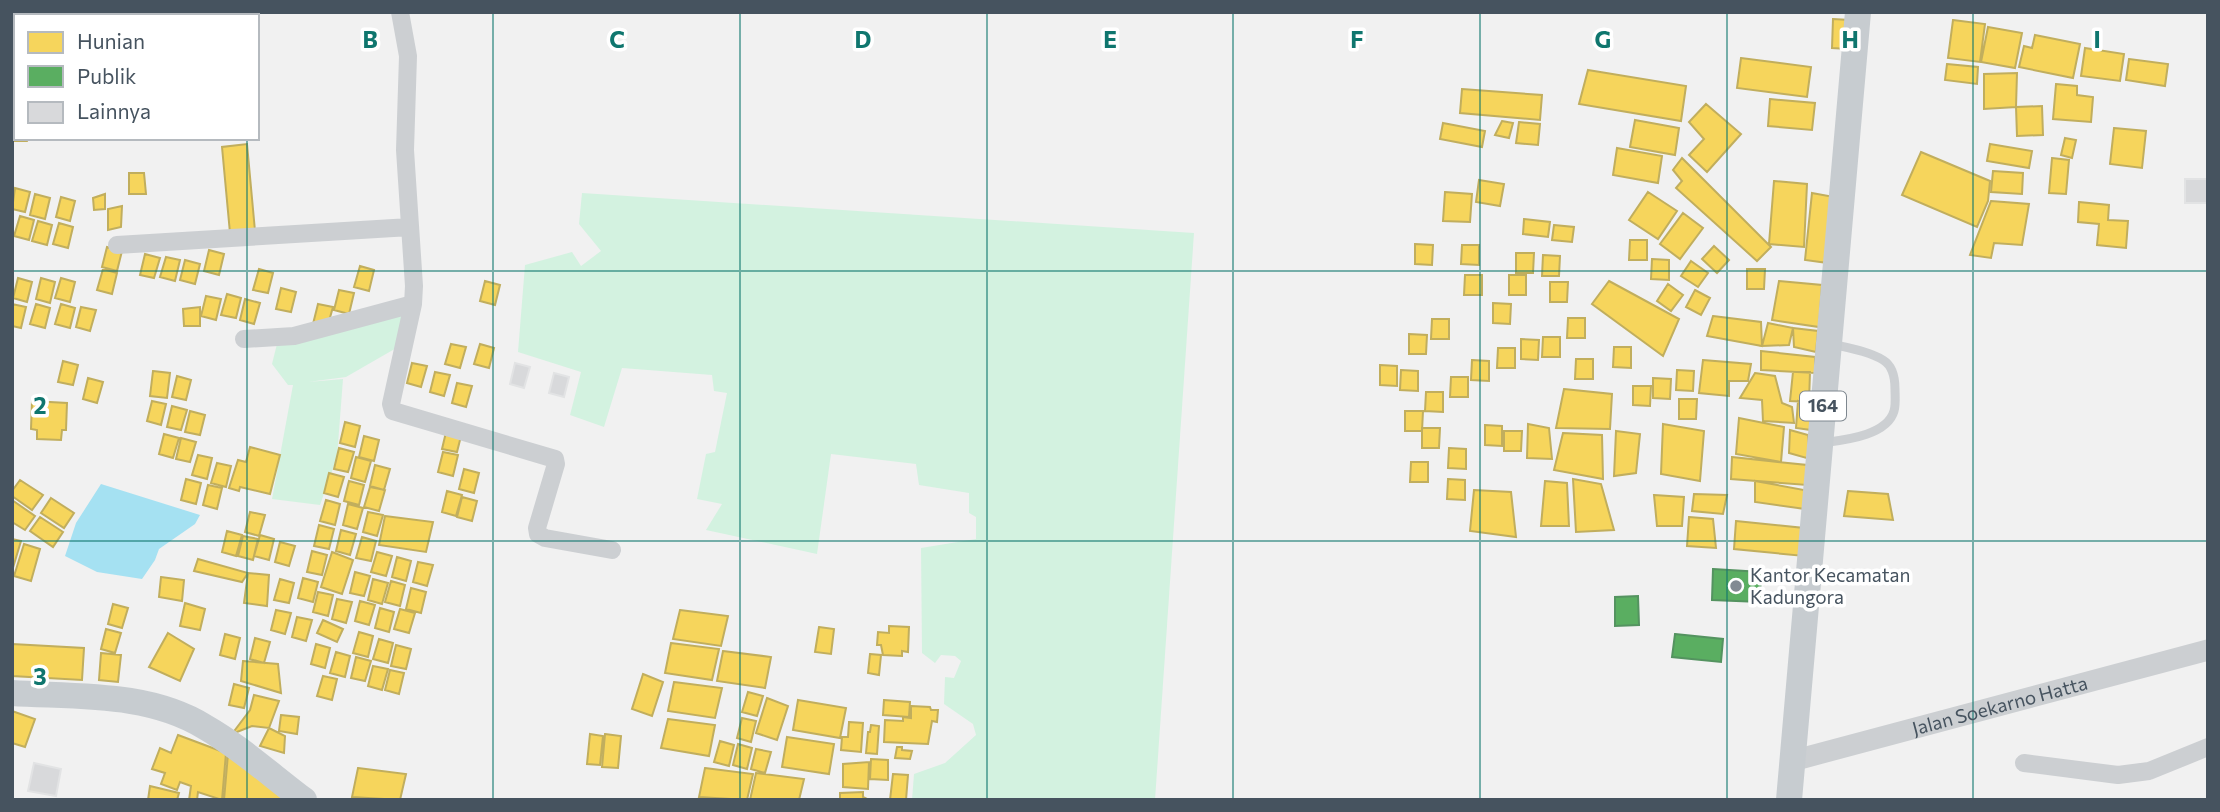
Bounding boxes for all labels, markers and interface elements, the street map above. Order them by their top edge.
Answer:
legend [14,14,259,140]
text: B [362,25,378,53]
text: C [609,25,625,53]
text: D [855,25,872,53]
text: E [1103,25,1117,53]
text: F [1350,25,1364,53]
text: G [1595,25,1611,53]
text: H [1841,25,1859,53]
text: I [2093,25,2101,53]
text: Hunian [77,28,145,53]
text: Publik [77,63,136,88]
text: Lainnya [77,98,151,123]
text: 2 [33,391,47,419]
road number: 164 [1800,392,1846,420]
place label: Kantor Kecamatan Kadungora [1750,563,1910,608]
marker: Kantor Kecamatan Kadungora [1728,578,1744,594]
text: 3 [33,662,47,690]
street label: Jalan Soekarno Hatta [1909,671,2090,740]

